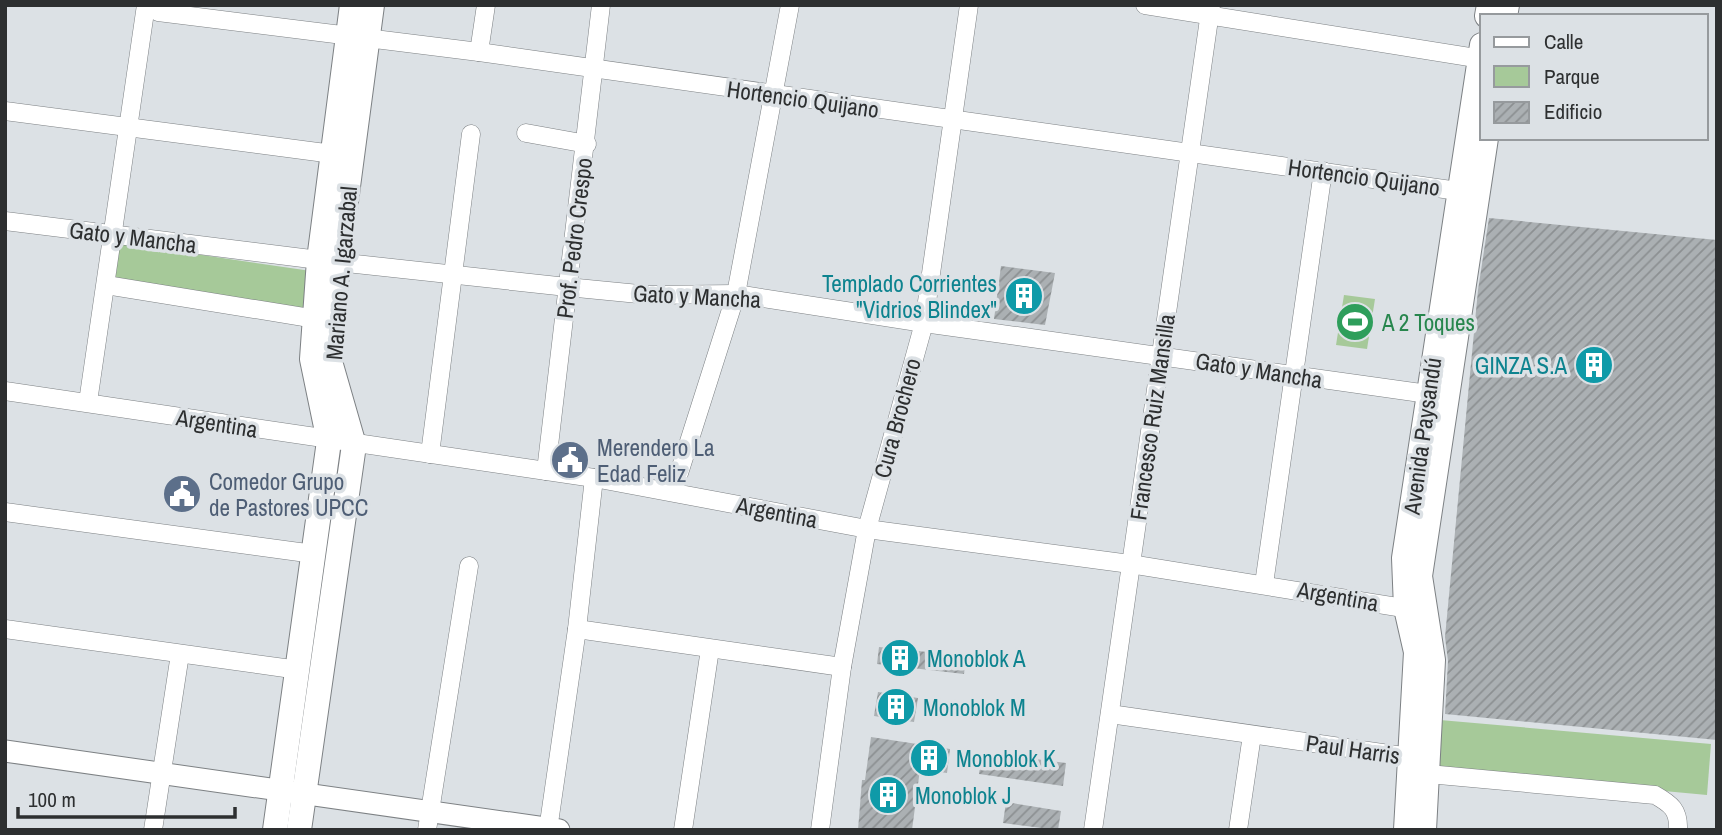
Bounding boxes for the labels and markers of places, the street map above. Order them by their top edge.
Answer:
place label: Templado Corrientes "Vidrios Blindex" [822,268,997,325]
building icon: Templado Corrientes "Vidrios Blindex" [1003,275,1045,317]
sports icon: A 2 Toques [1334,301,1376,343]
place label: A 2 Toques [1381,307,1475,338]
building icon: GINZA S.A [1573,344,1615,386]
place label: GINZA S.A [1475,350,1567,381]
place label: Merendero La Edad Feliz [597,432,715,489]
public building icon: Merendero La Edad Feliz [549,439,591,481]
place label: Comedor Grupo de Pastores UPCC [209,466,368,523]
public building icon: Comedor Grupo de Pastores UPCC [161,473,203,515]
building icon: Monoblok A [879,637,921,679]
place label: Monoblok A [927,643,1026,674]
building icon: Monoblok M [875,686,917,728]
place label: Monoblok M [923,692,1026,723]
building icon: Monoblok K [908,737,950,779]
place label: Monoblok K [956,743,1056,774]
building icon: Monoblok J [867,774,909,816]
place label: Monoblok J [915,780,1011,811]

